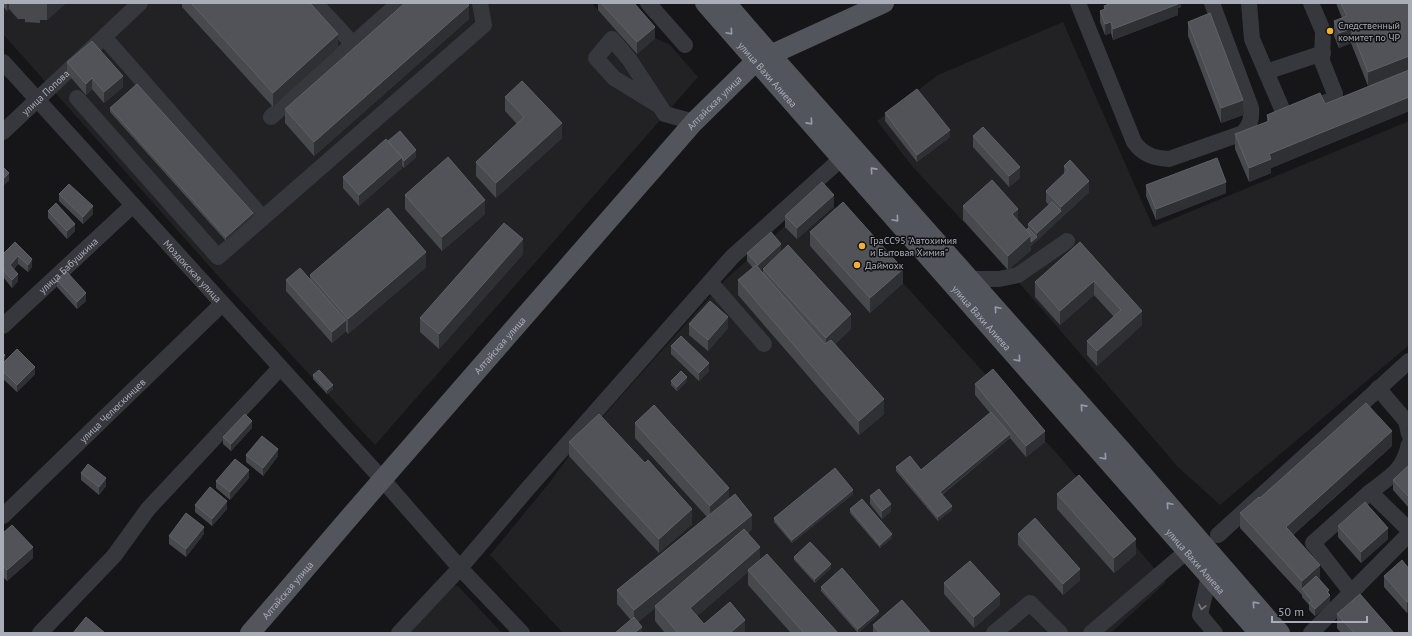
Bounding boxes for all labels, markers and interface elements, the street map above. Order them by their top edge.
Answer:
place label: Следственный комитет по ЧР [1338,19,1401,44]
marker: Следственный комитет по ЧР [1325,26,1335,36]
one-way arrow [725,28,732,35]
street label: улица Вахи Алиева [735,39,800,110]
street label: улица Попова [19,67,72,118]
street label: Алтайская улица [684,72,744,132]
one-way arrow [805,117,812,125]
one-way arrow [871,168,878,175]
one-way arrow [891,215,898,222]
place label: ГраСС95 "Автохимия и Бытовая Химия" [870,234,957,259]
street label: улица Бабушкина [36,235,101,296]
street label: Моздокская улица [161,237,225,305]
marker: ГраСС95 "Автохимия и Бытовая Химия" [857,241,867,251]
place label: Даймохк [865,259,904,272]
marker: Даймохк [852,260,862,270]
street label: улица Вахи Алиева [949,282,1014,353]
one-way arrow [994,307,1001,314]
street label: Алтайская улица [471,313,528,377]
one-way arrow [1014,355,1021,362]
street label: улица Челюскинцев [76,375,148,445]
one-way arrow [1080,404,1088,412]
one-way arrow [1099,453,1106,460]
one-way arrow [1166,502,1173,509]
street label: улица Вахи Алиева [1163,525,1228,597]
street label: Алтайская улица [259,558,316,622]
scale bar [1272,598,1367,624]
one-way arrow [1252,601,1259,608]
one-way arrow [1198,604,1206,610]
text: 50 m [1278,604,1304,619]

